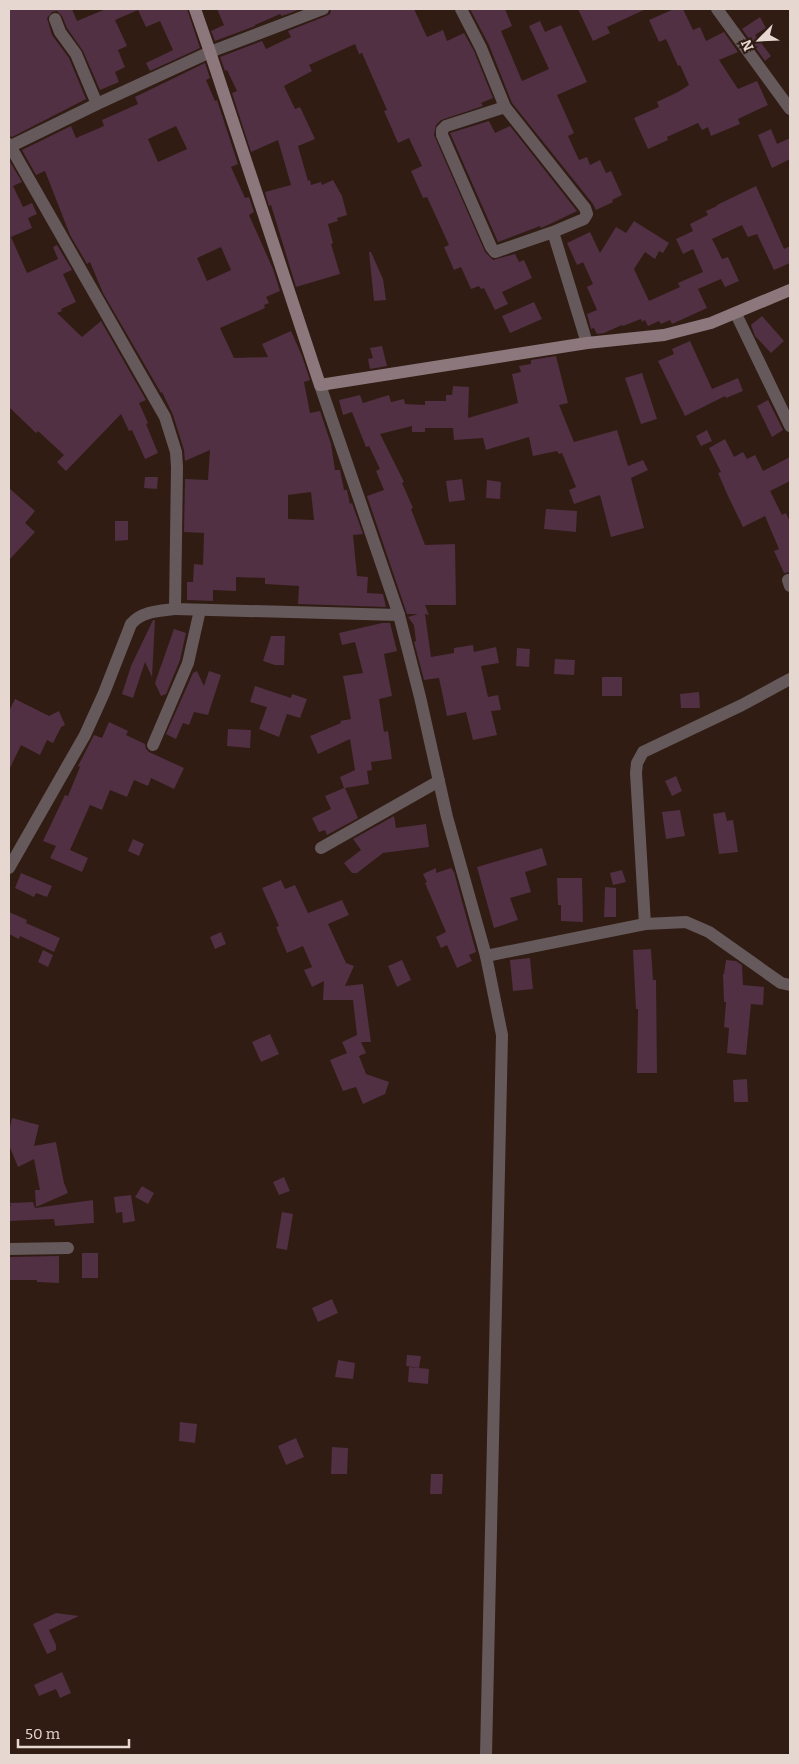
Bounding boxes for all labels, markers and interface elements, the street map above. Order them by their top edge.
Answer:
north arrow [734,15,784,65]
text: N [738,37,758,53]
scale bar [18,1716,129,1748]
text: 50 m [25,1725,61,1743]

